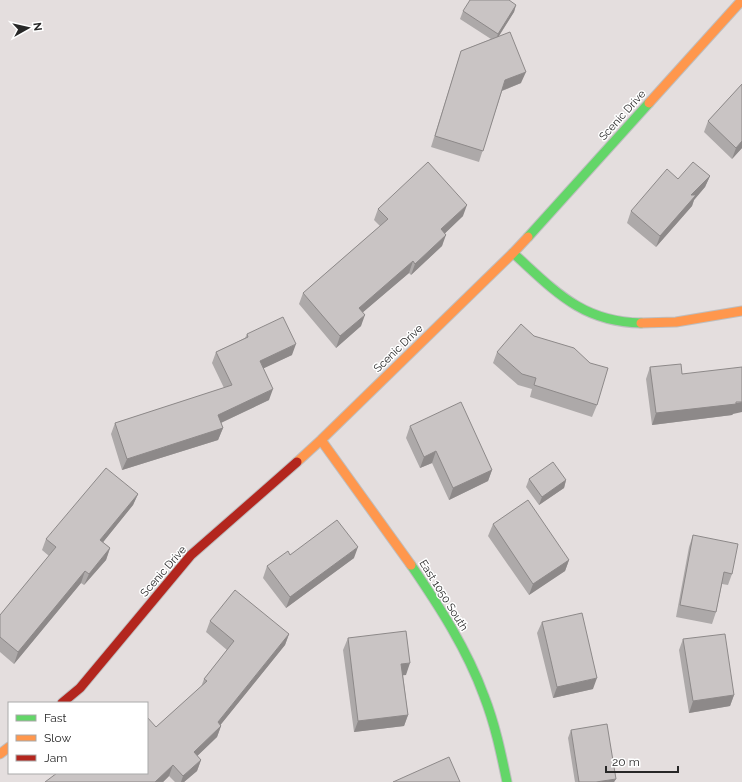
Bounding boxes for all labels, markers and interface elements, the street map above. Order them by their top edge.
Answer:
north arrow [8,8,48,48]
text: N [30,22,44,32]
street label: Scenic Drive [596,87,649,143]
street label: Scenic Drive [371,321,426,375]
street label: Scenic Drive [138,543,189,599]
street label: East 1050 South [417,557,471,633]
legend [8,702,148,774]
text: Fast [44,711,67,725]
text: Slow [44,731,71,745]
scale bar [606,748,678,774]
text: Jam [44,751,67,765]
text: 20 m [612,755,640,769]

